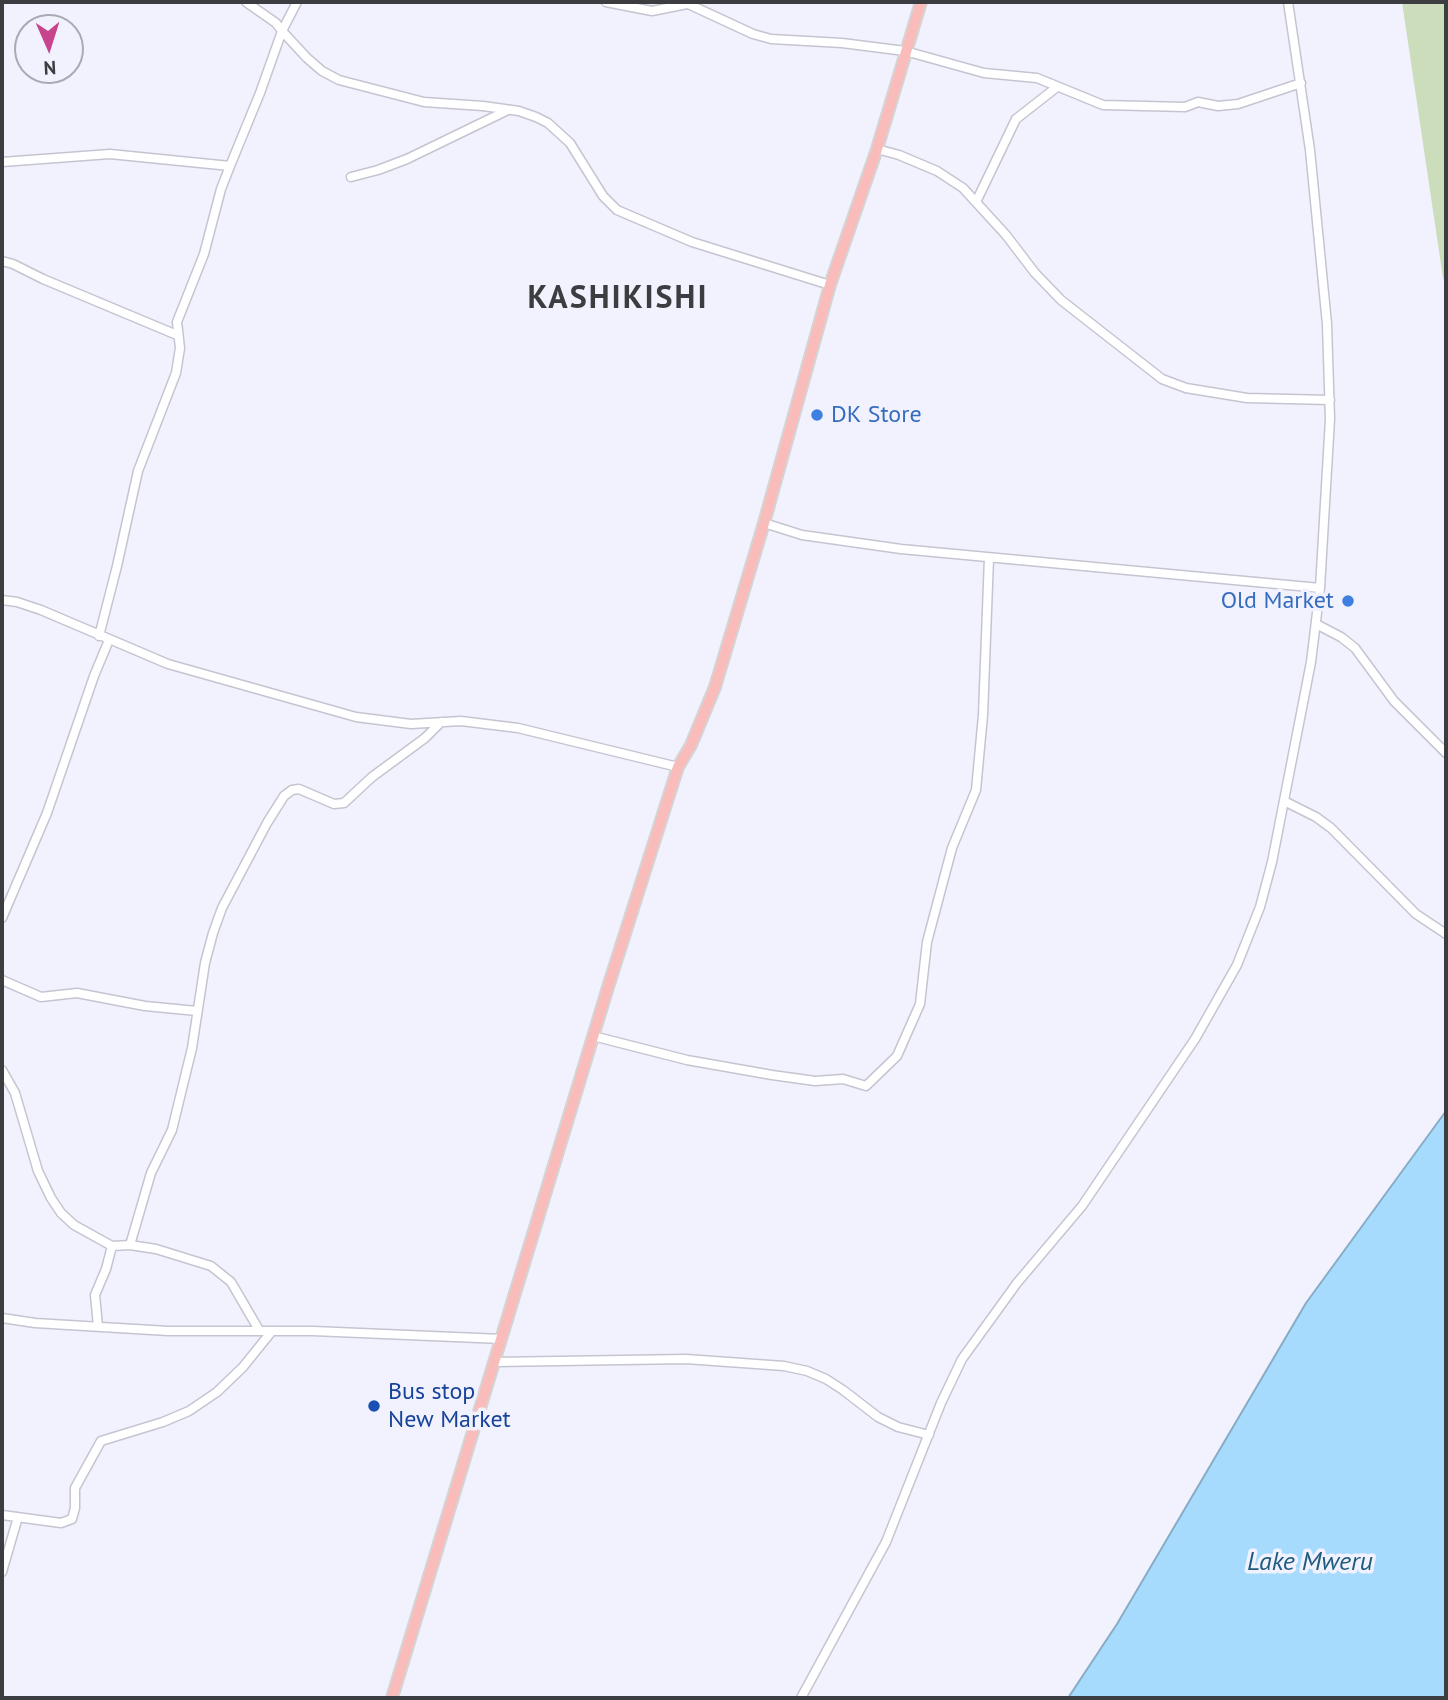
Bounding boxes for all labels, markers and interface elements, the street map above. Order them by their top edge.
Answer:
north arrow [14,14,84,84]
text: N [43,56,57,80]
district label: KASHIKISHI [529,280,707,318]
place label: DK Store [831,401,922,429]
marker: DK Store [809,407,825,423]
place label: Old Market [1221,587,1334,615]
marker: Old Market [1340,593,1356,609]
place label: Bus stop New Market [388,1378,511,1434]
marker: Bus stop New Market [366,1398,382,1414]
water label: Lake Mweru [1247,1547,1373,1579]

